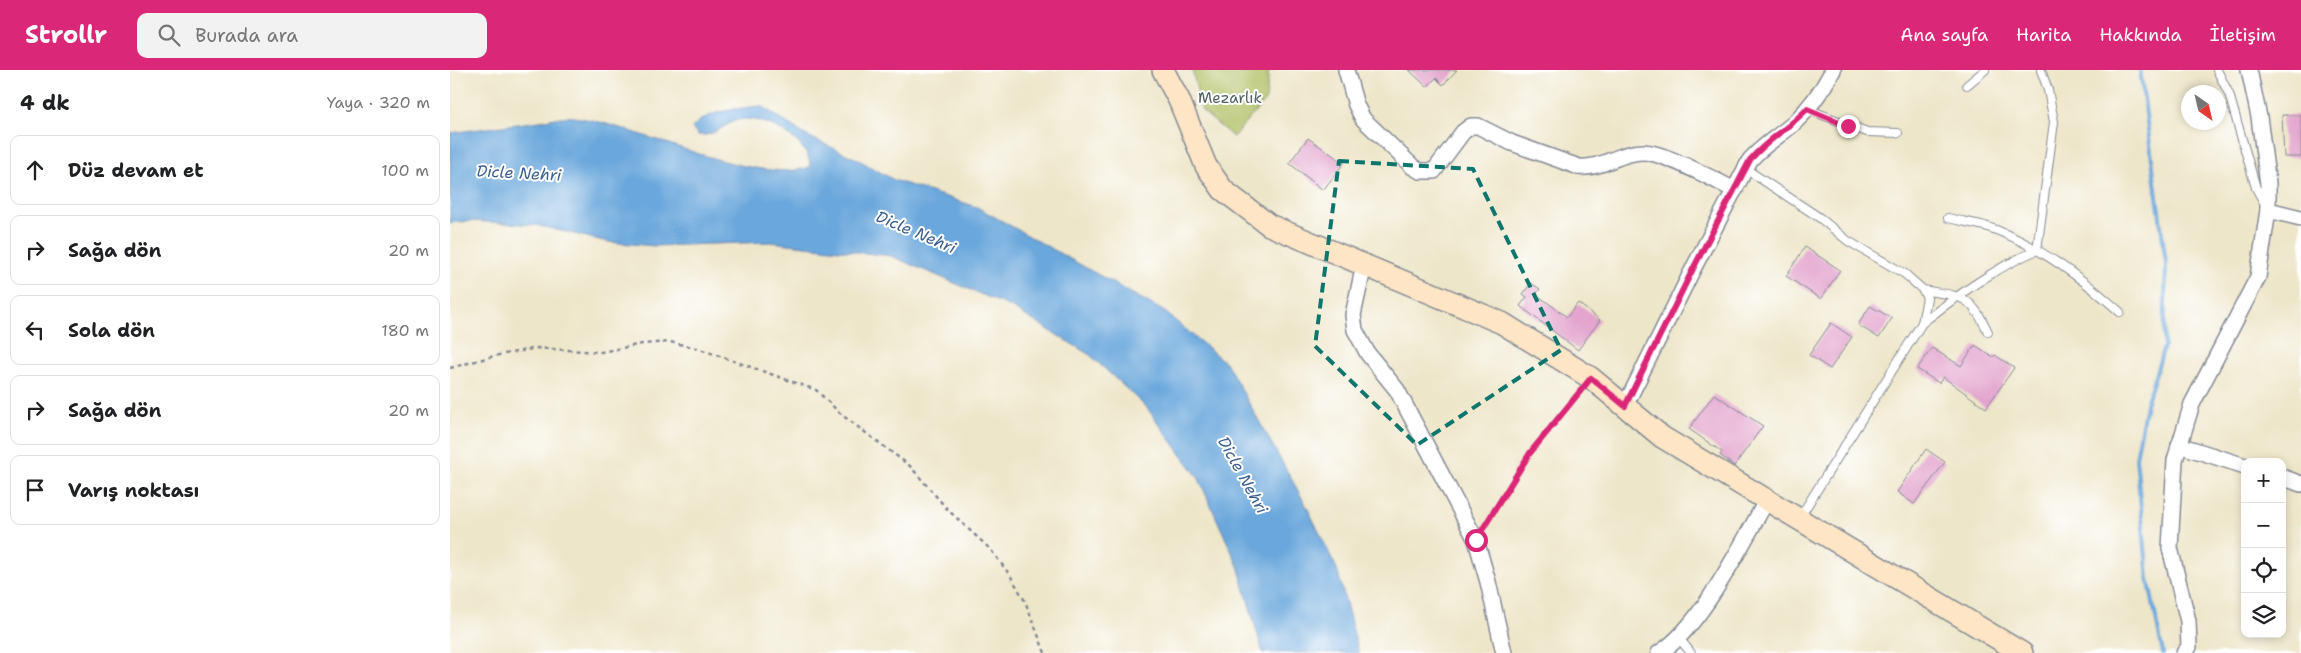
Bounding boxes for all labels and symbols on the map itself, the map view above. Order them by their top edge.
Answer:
north arrow [2181,85,2226,130]
park label: Mezarlık [1198,88,1262,108]
route end [1837,115,1860,138]
water label: Dicle Nehri [476,160,562,186]
water label: Dicle Nehri [873,206,960,258]
water label: Dicle Nehri [1213,433,1273,518]
route start [1465,529,1488,552]

